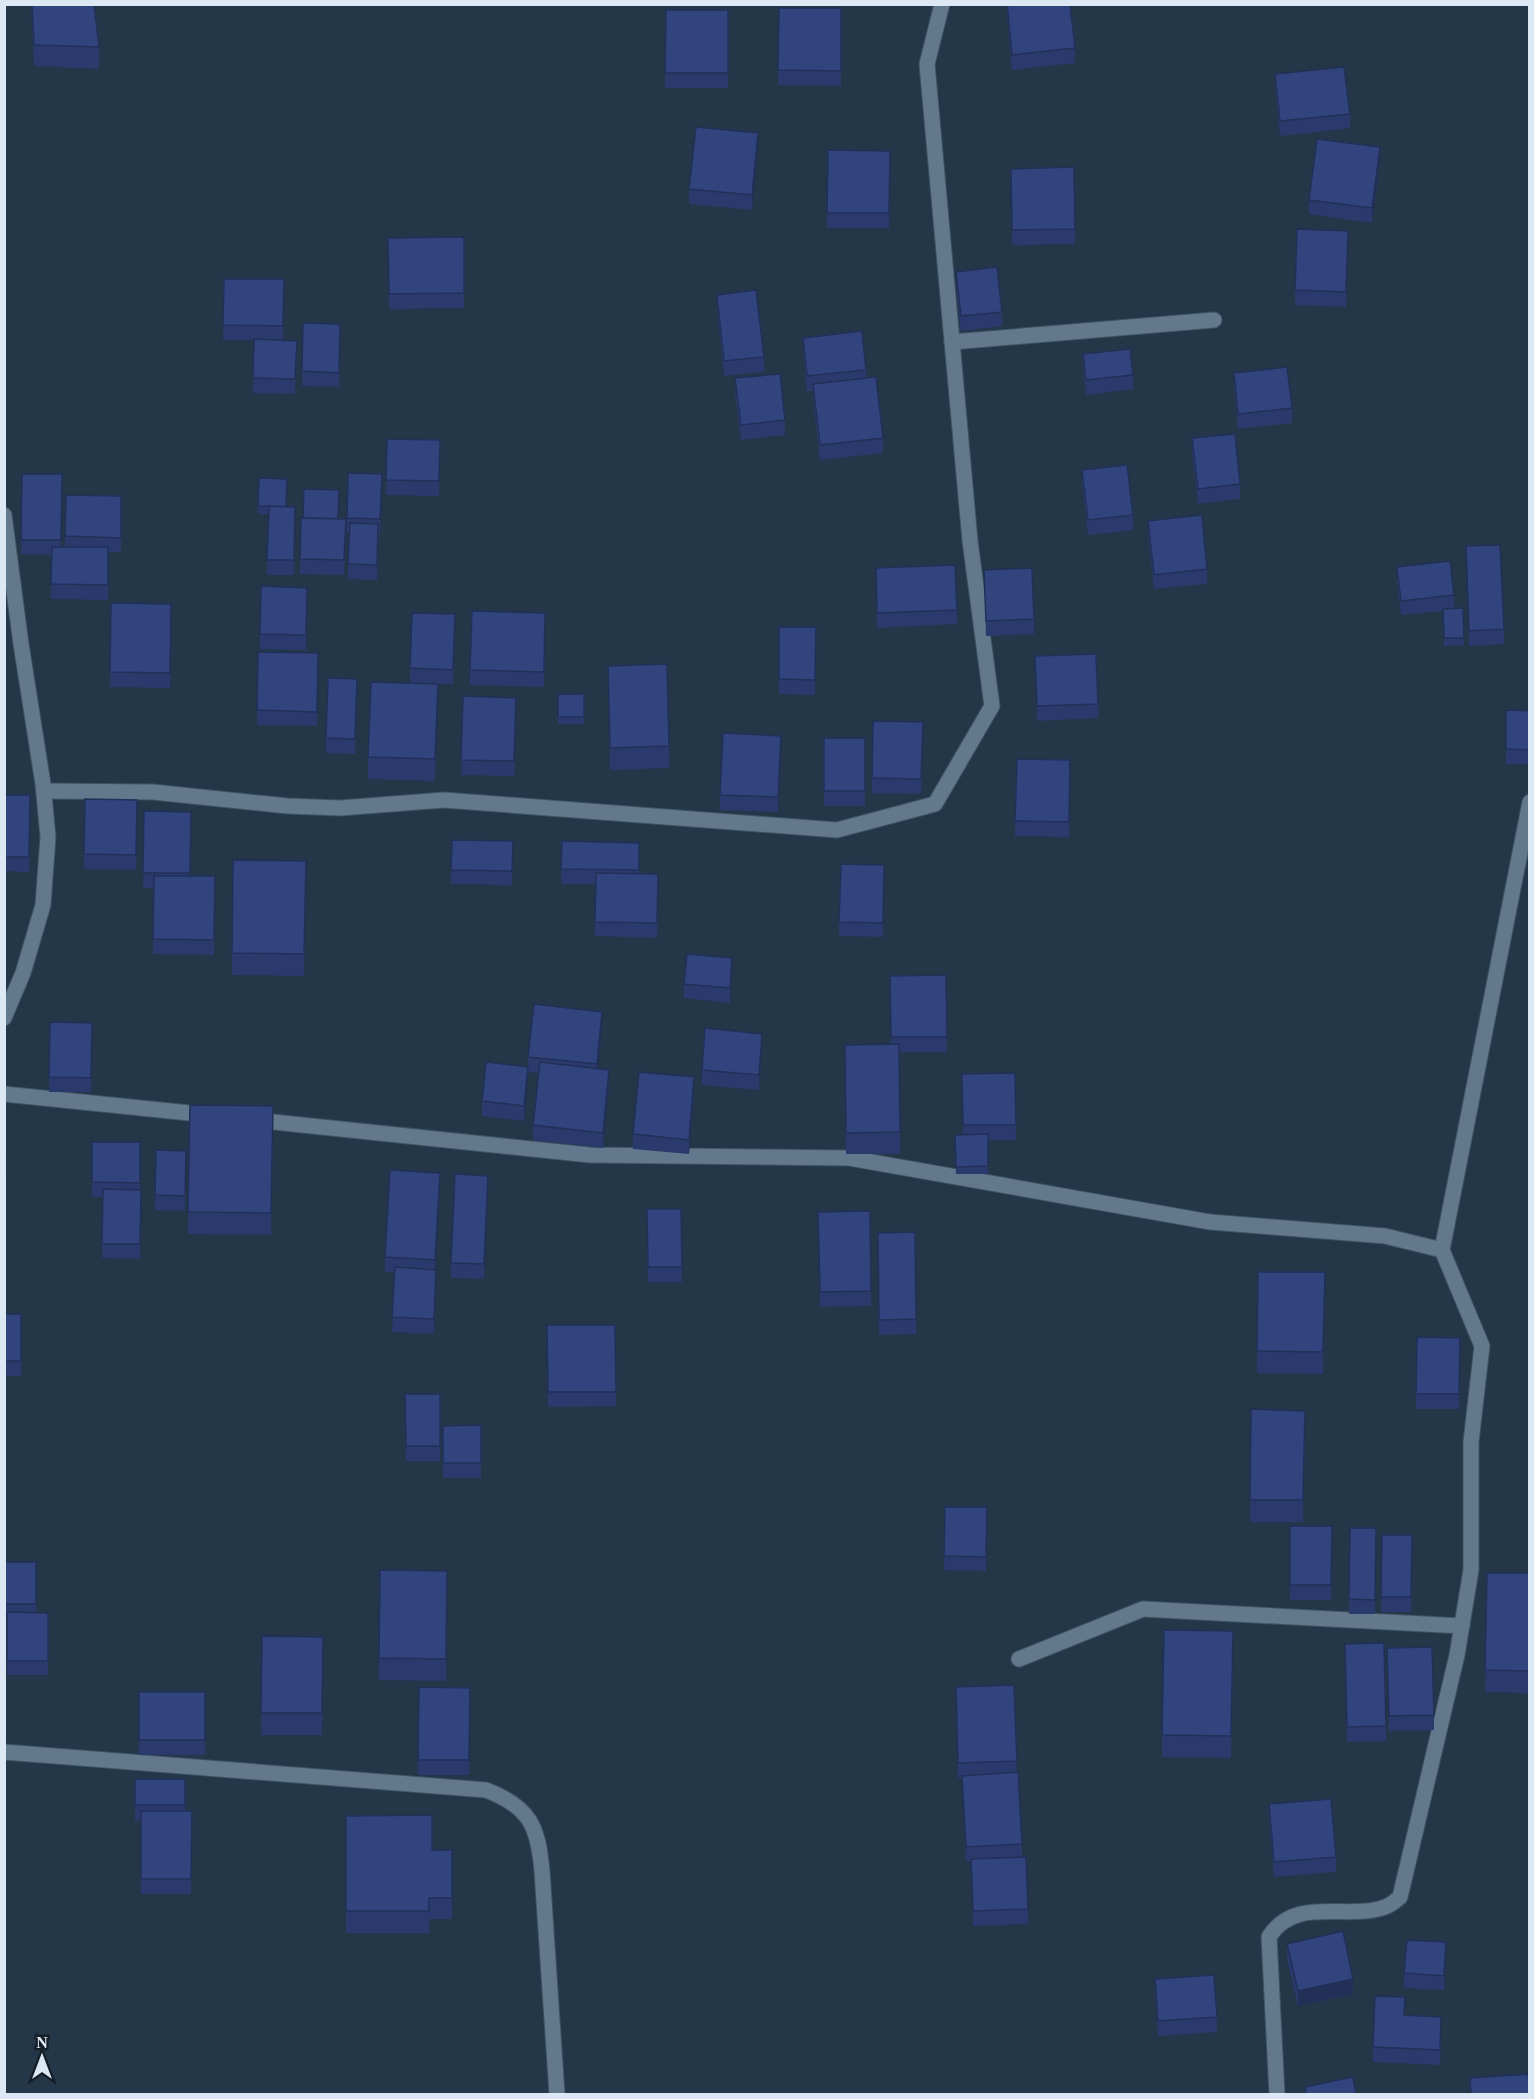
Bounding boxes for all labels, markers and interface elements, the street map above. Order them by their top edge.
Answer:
north arrow [12,2027,72,2087]
text: N [36,2034,48,2051]

